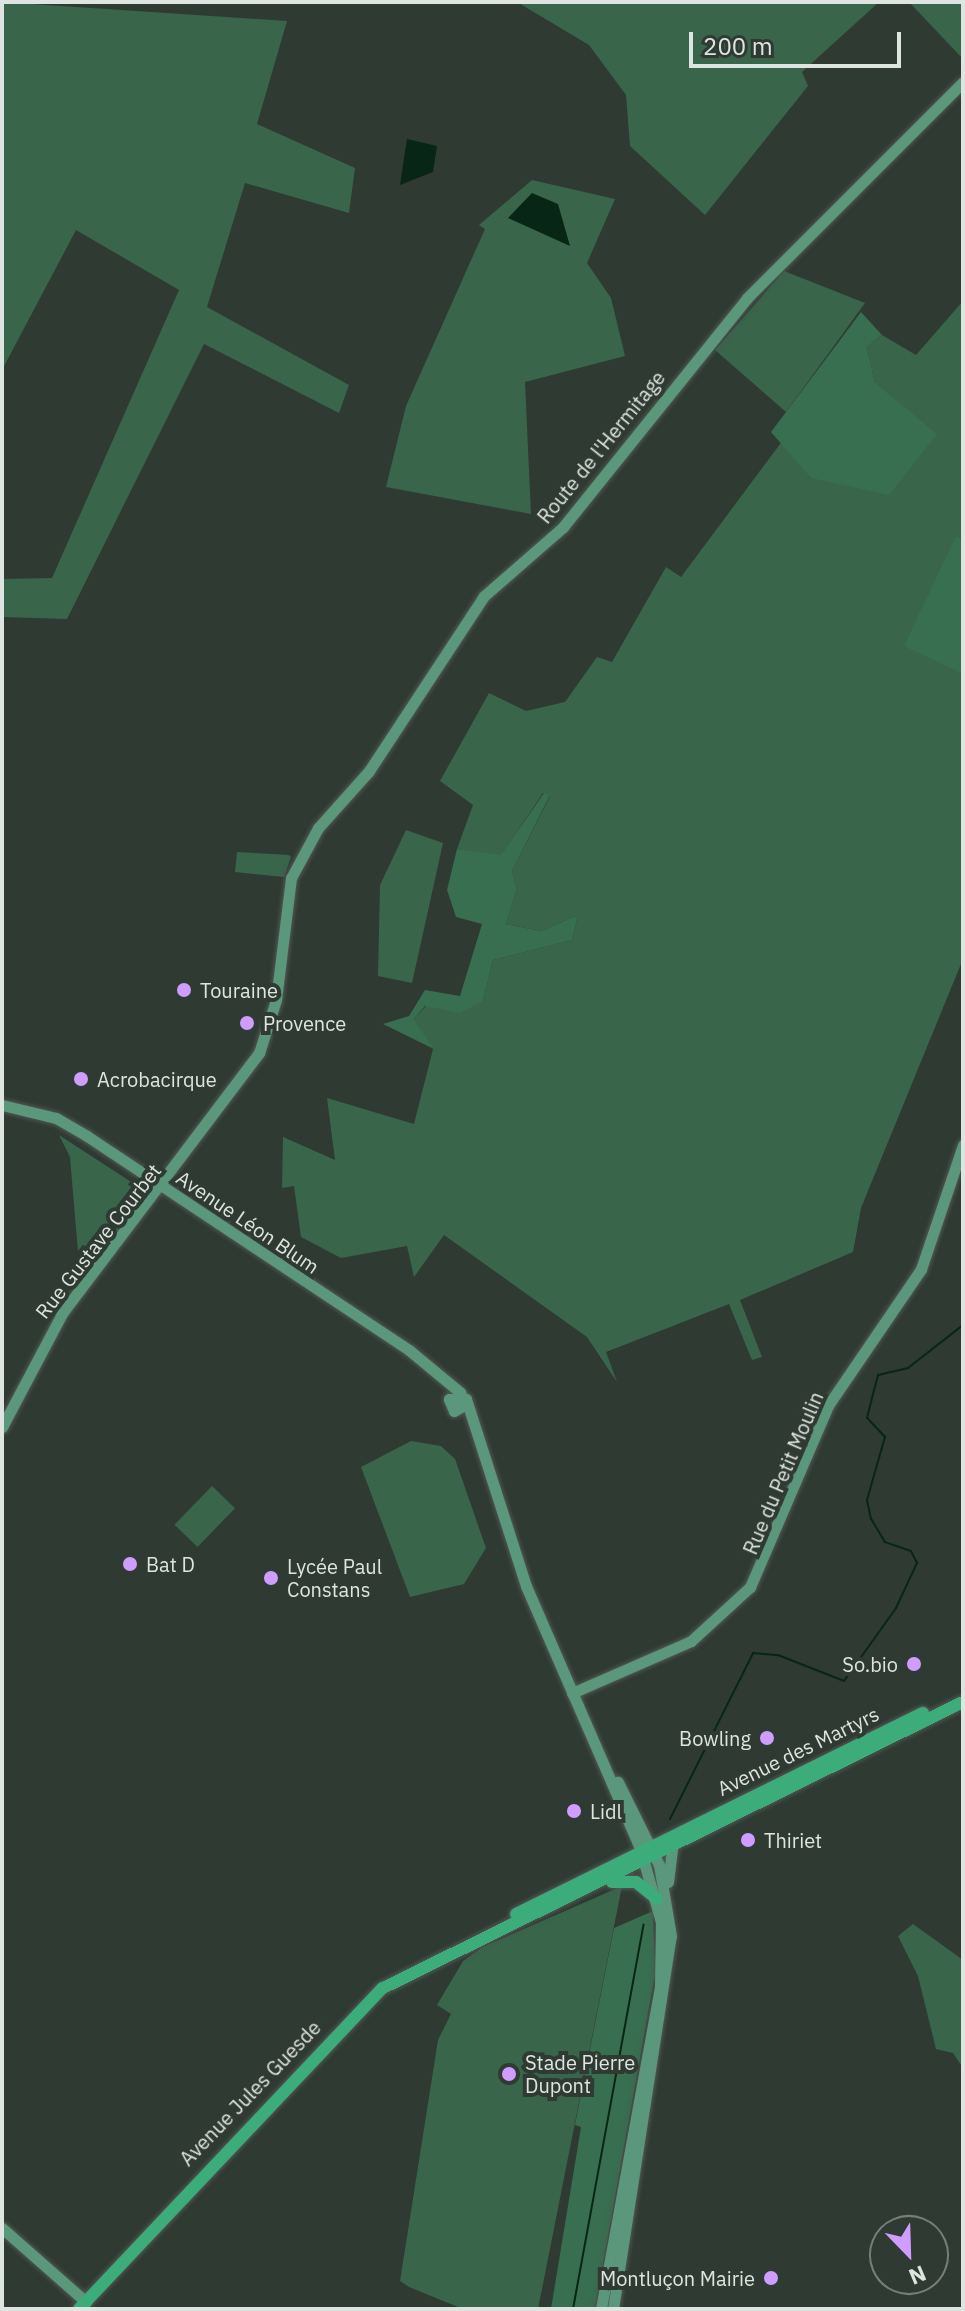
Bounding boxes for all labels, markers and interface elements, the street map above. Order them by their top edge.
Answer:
scale bar [693,16,905,66]
text: 200 m [703,30,773,62]
street label: Route de l'Hermitage [532,366,670,528]
place label: Touraine [200,978,278,1002]
marker: Touraine [175,981,193,999]
place label: Provence [263,1011,346,1035]
marker: Provence [238,1014,256,1032]
place label: Acrobacirque [97,1067,217,1091]
marker: Acrobacirque [72,1070,90,1088]
street label: Rue Gustave Courbet [30,1159,166,1323]
street label: Avenue Léon Blum [172,1165,324,1279]
street label: Rue du Petit Moulin [738,1388,828,1558]
place label: Bat D [146,1552,195,1576]
place label: Lycée Paul Constans [287,1554,382,1601]
marker: Bat D [121,1555,139,1573]
marker: Lycée Paul Constans [262,1569,280,1587]
place label: So.bio [842,1652,898,1676]
marker: So.bio [905,1655,923,1673]
street label: Avenue des Martyrs [713,1701,883,1801]
place label: Bowling [679,1726,751,1750]
marker: Bowling [758,1729,776,1747]
place label: Lidl [590,1799,622,1823]
marker: Lidl [565,1802,583,1820]
place label: Thiriet [764,1828,822,1852]
marker: Thiriet [739,1831,757,1849]
street label: Avenue Jules Guesde [175,2015,325,2171]
place label: Stade Pierre Dupont [525,2050,635,2097]
marker: Stade Pierre Dupont [500,2065,518,2083]
north arrow [869,2215,949,2295]
text: N [905,2259,931,2292]
place label: Montluçon Mairie [600,2266,755,2290]
marker: Montluçon Mairie [762,2269,780,2287]

